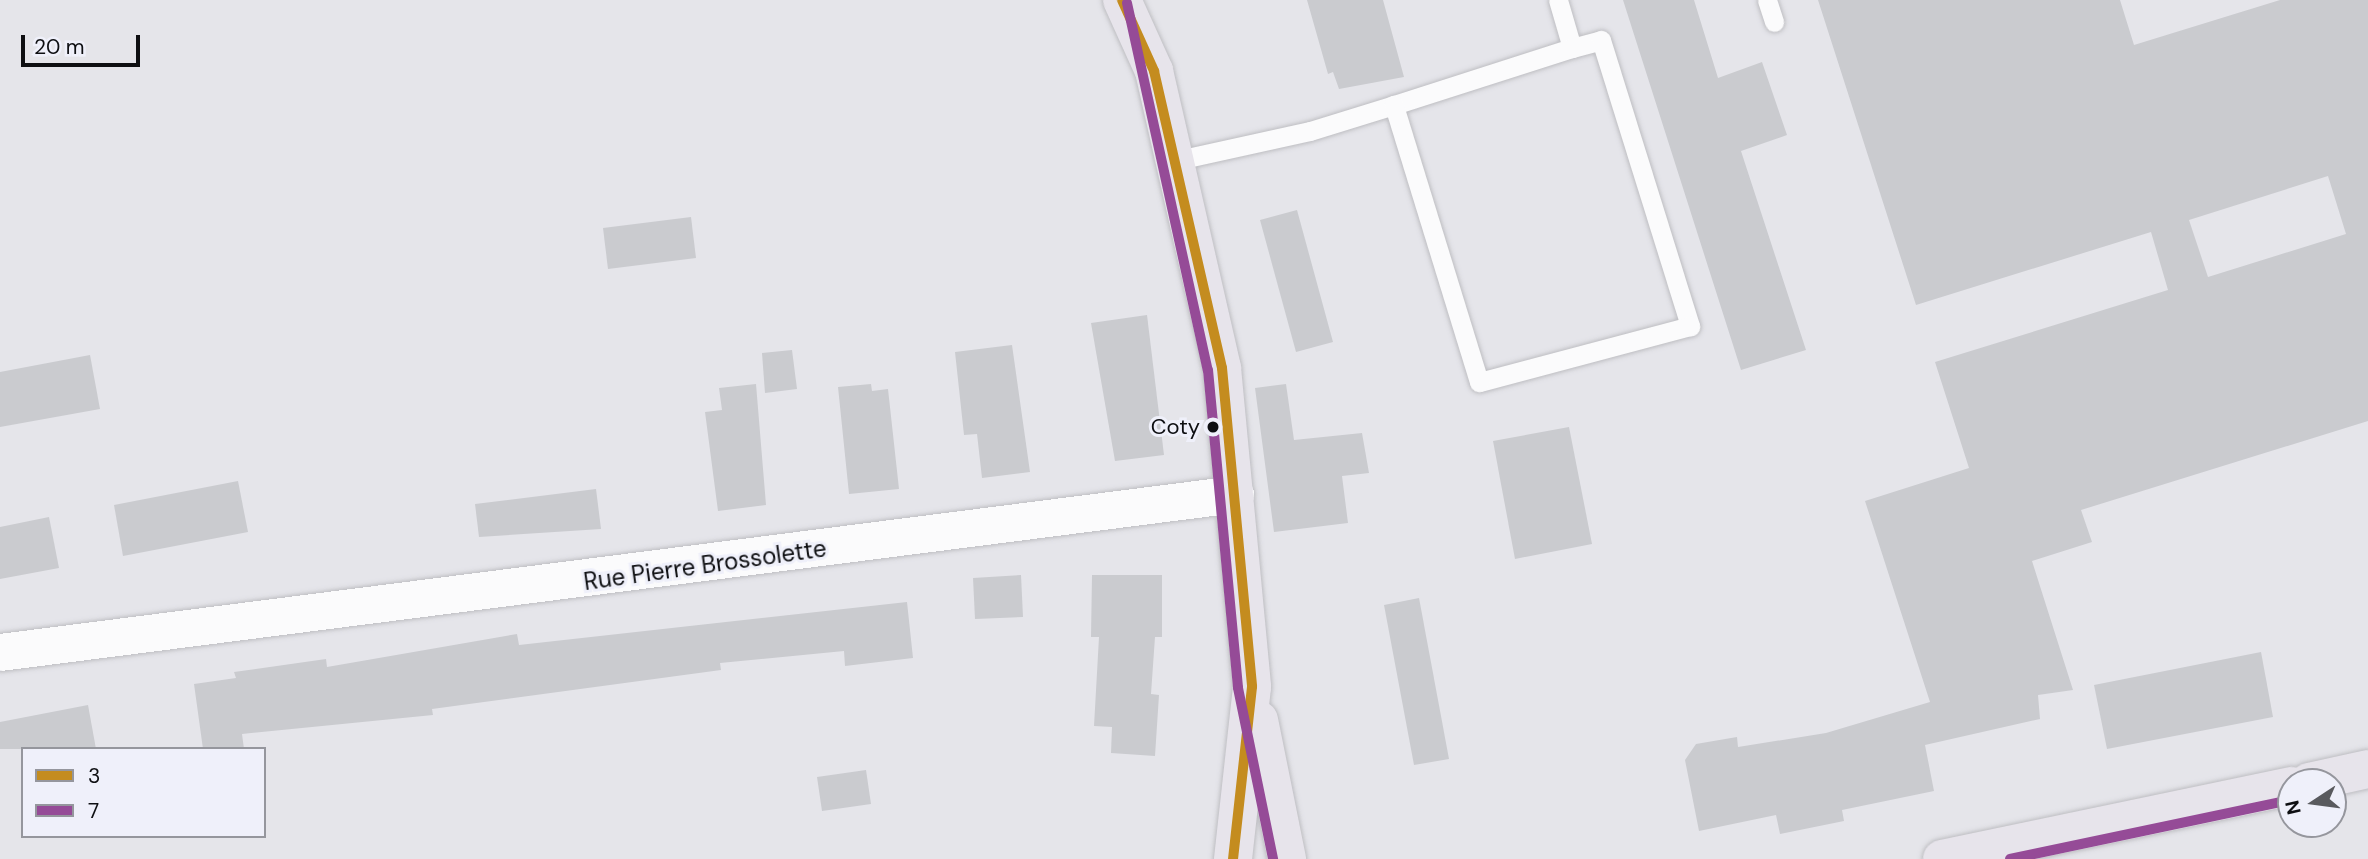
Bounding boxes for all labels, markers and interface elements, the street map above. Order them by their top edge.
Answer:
scale bar [24,21,144,65]
text: 20 m [34,33,85,61]
place label: Coty [1151,414,1200,440]
marker: Coty [1206,420,1220,434]
street label: Rue Pierre Brossolette [582,534,828,596]
legend [21,747,266,838]
text: 3 [88,762,100,790]
north arrow [2277,768,2347,838]
text: 7 [88,797,99,825]
text: N [2279,798,2307,817]

